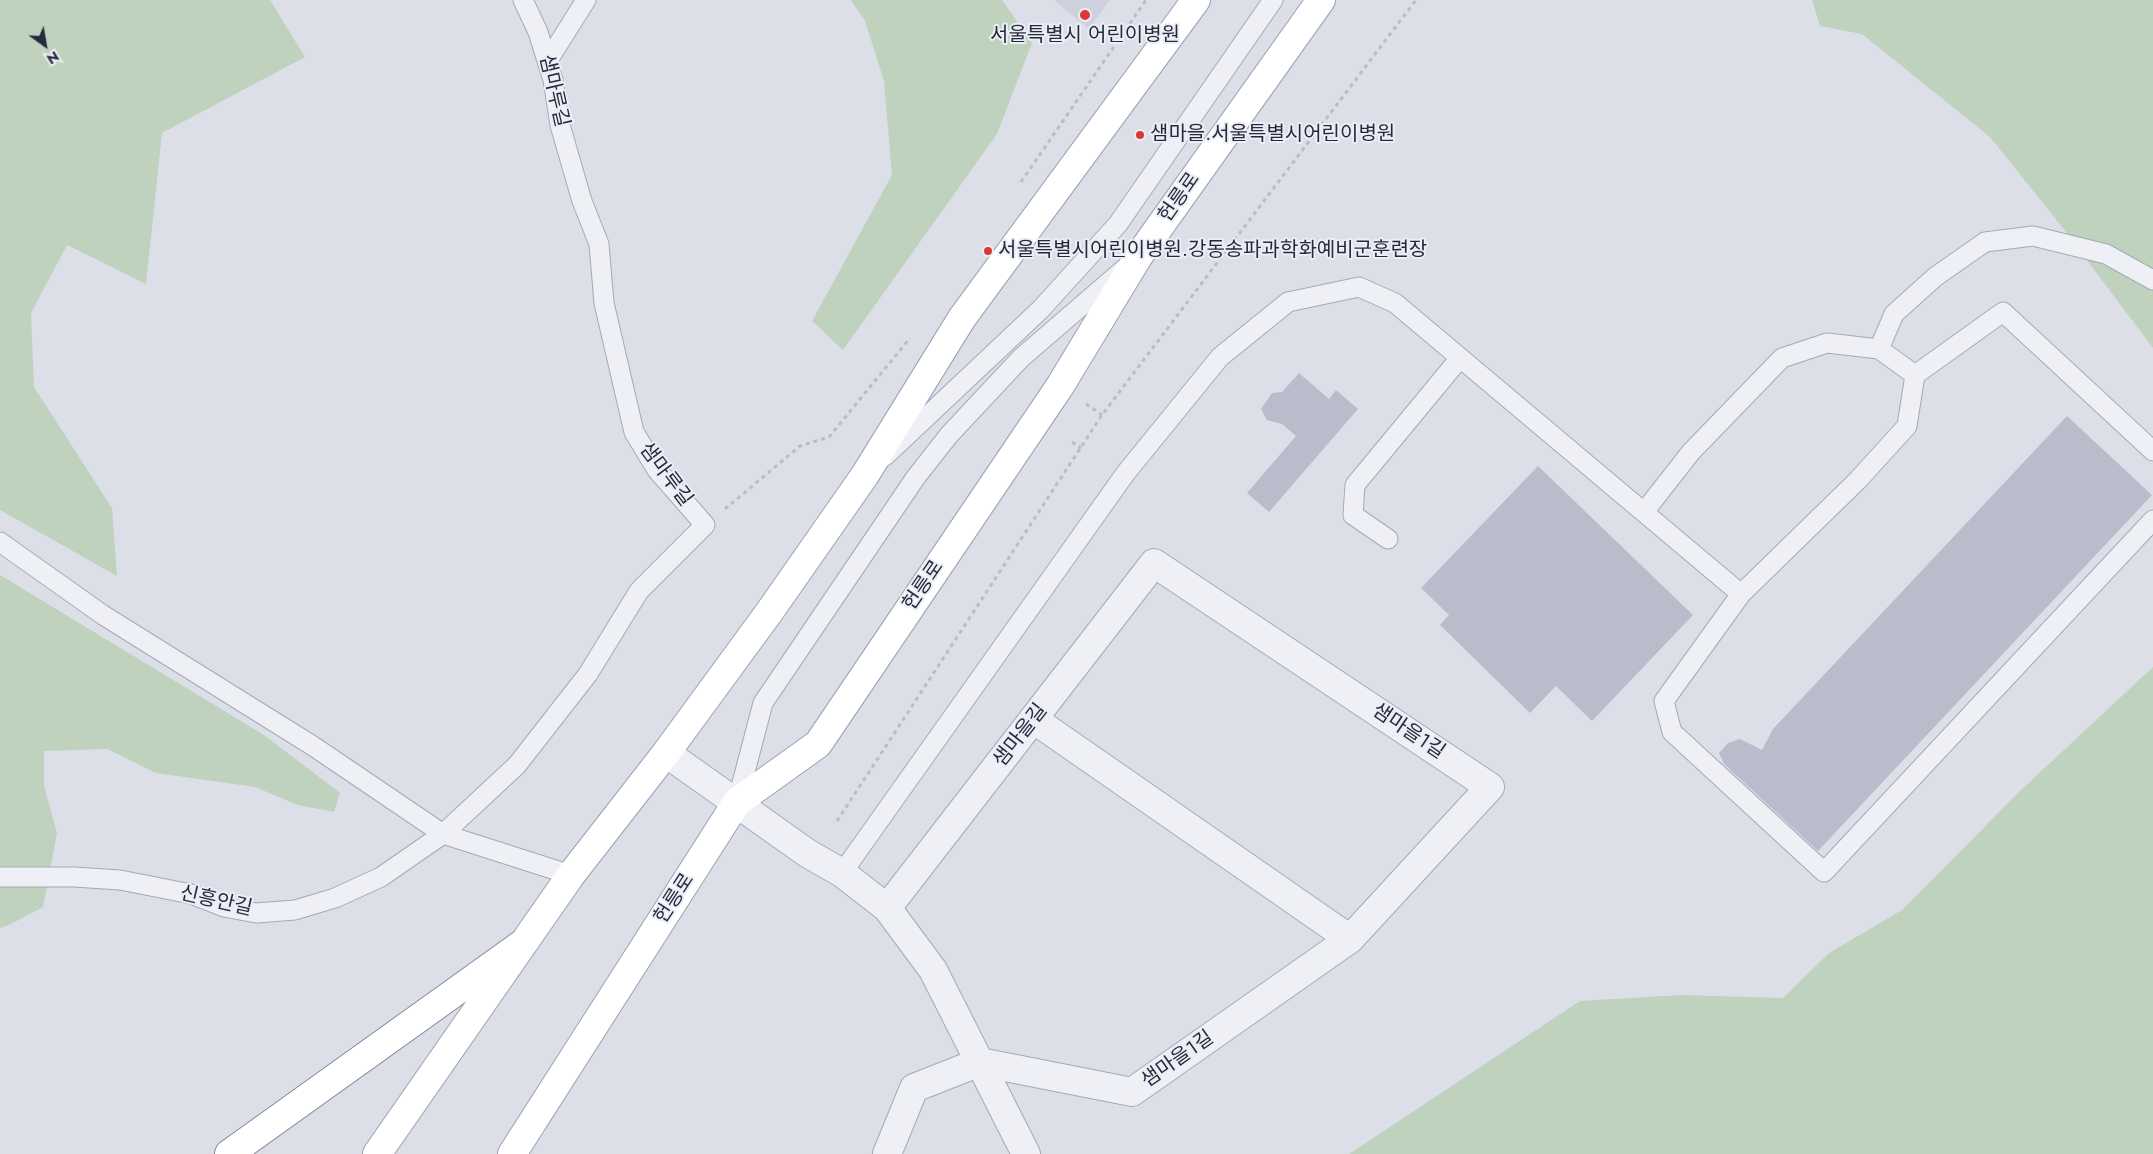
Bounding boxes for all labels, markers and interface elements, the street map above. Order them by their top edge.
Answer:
marker: 서울특별시 어린이병원 [1078,8,1092,22]
north arrow [20,20,70,70]
place label: 서울특별시 어린이병원 [990,24,1180,48]
text: N [43,46,63,69]
street label: 샘마루길 [533,52,573,130]
place label: 샘마을.서울특별시어린이병원 [1150,123,1395,147]
marker: 샘마을.서울특별시어린이병원 [1134,129,1146,141]
street label: 헌릉로 [1154,169,1206,227]
place label: 서울특별시어린이병원.강동송파과학화예비군훈련장 [998,239,1427,263]
marker: 서울특별시어린이병원.강동송파과학화예비군훈련장 [982,245,994,257]
street label: 샘마루길 [633,438,697,512]
street label: 헌릉로 [899,556,949,616]
street label: 샘마을1길 [1367,699,1449,765]
street label: 샘마을길 [989,700,1053,772]
street label: 헌릉로 [650,869,700,929]
street label: 신흥안길 [177,882,255,922]
street label: 샘마을1길 [1137,1026,1219,1094]

